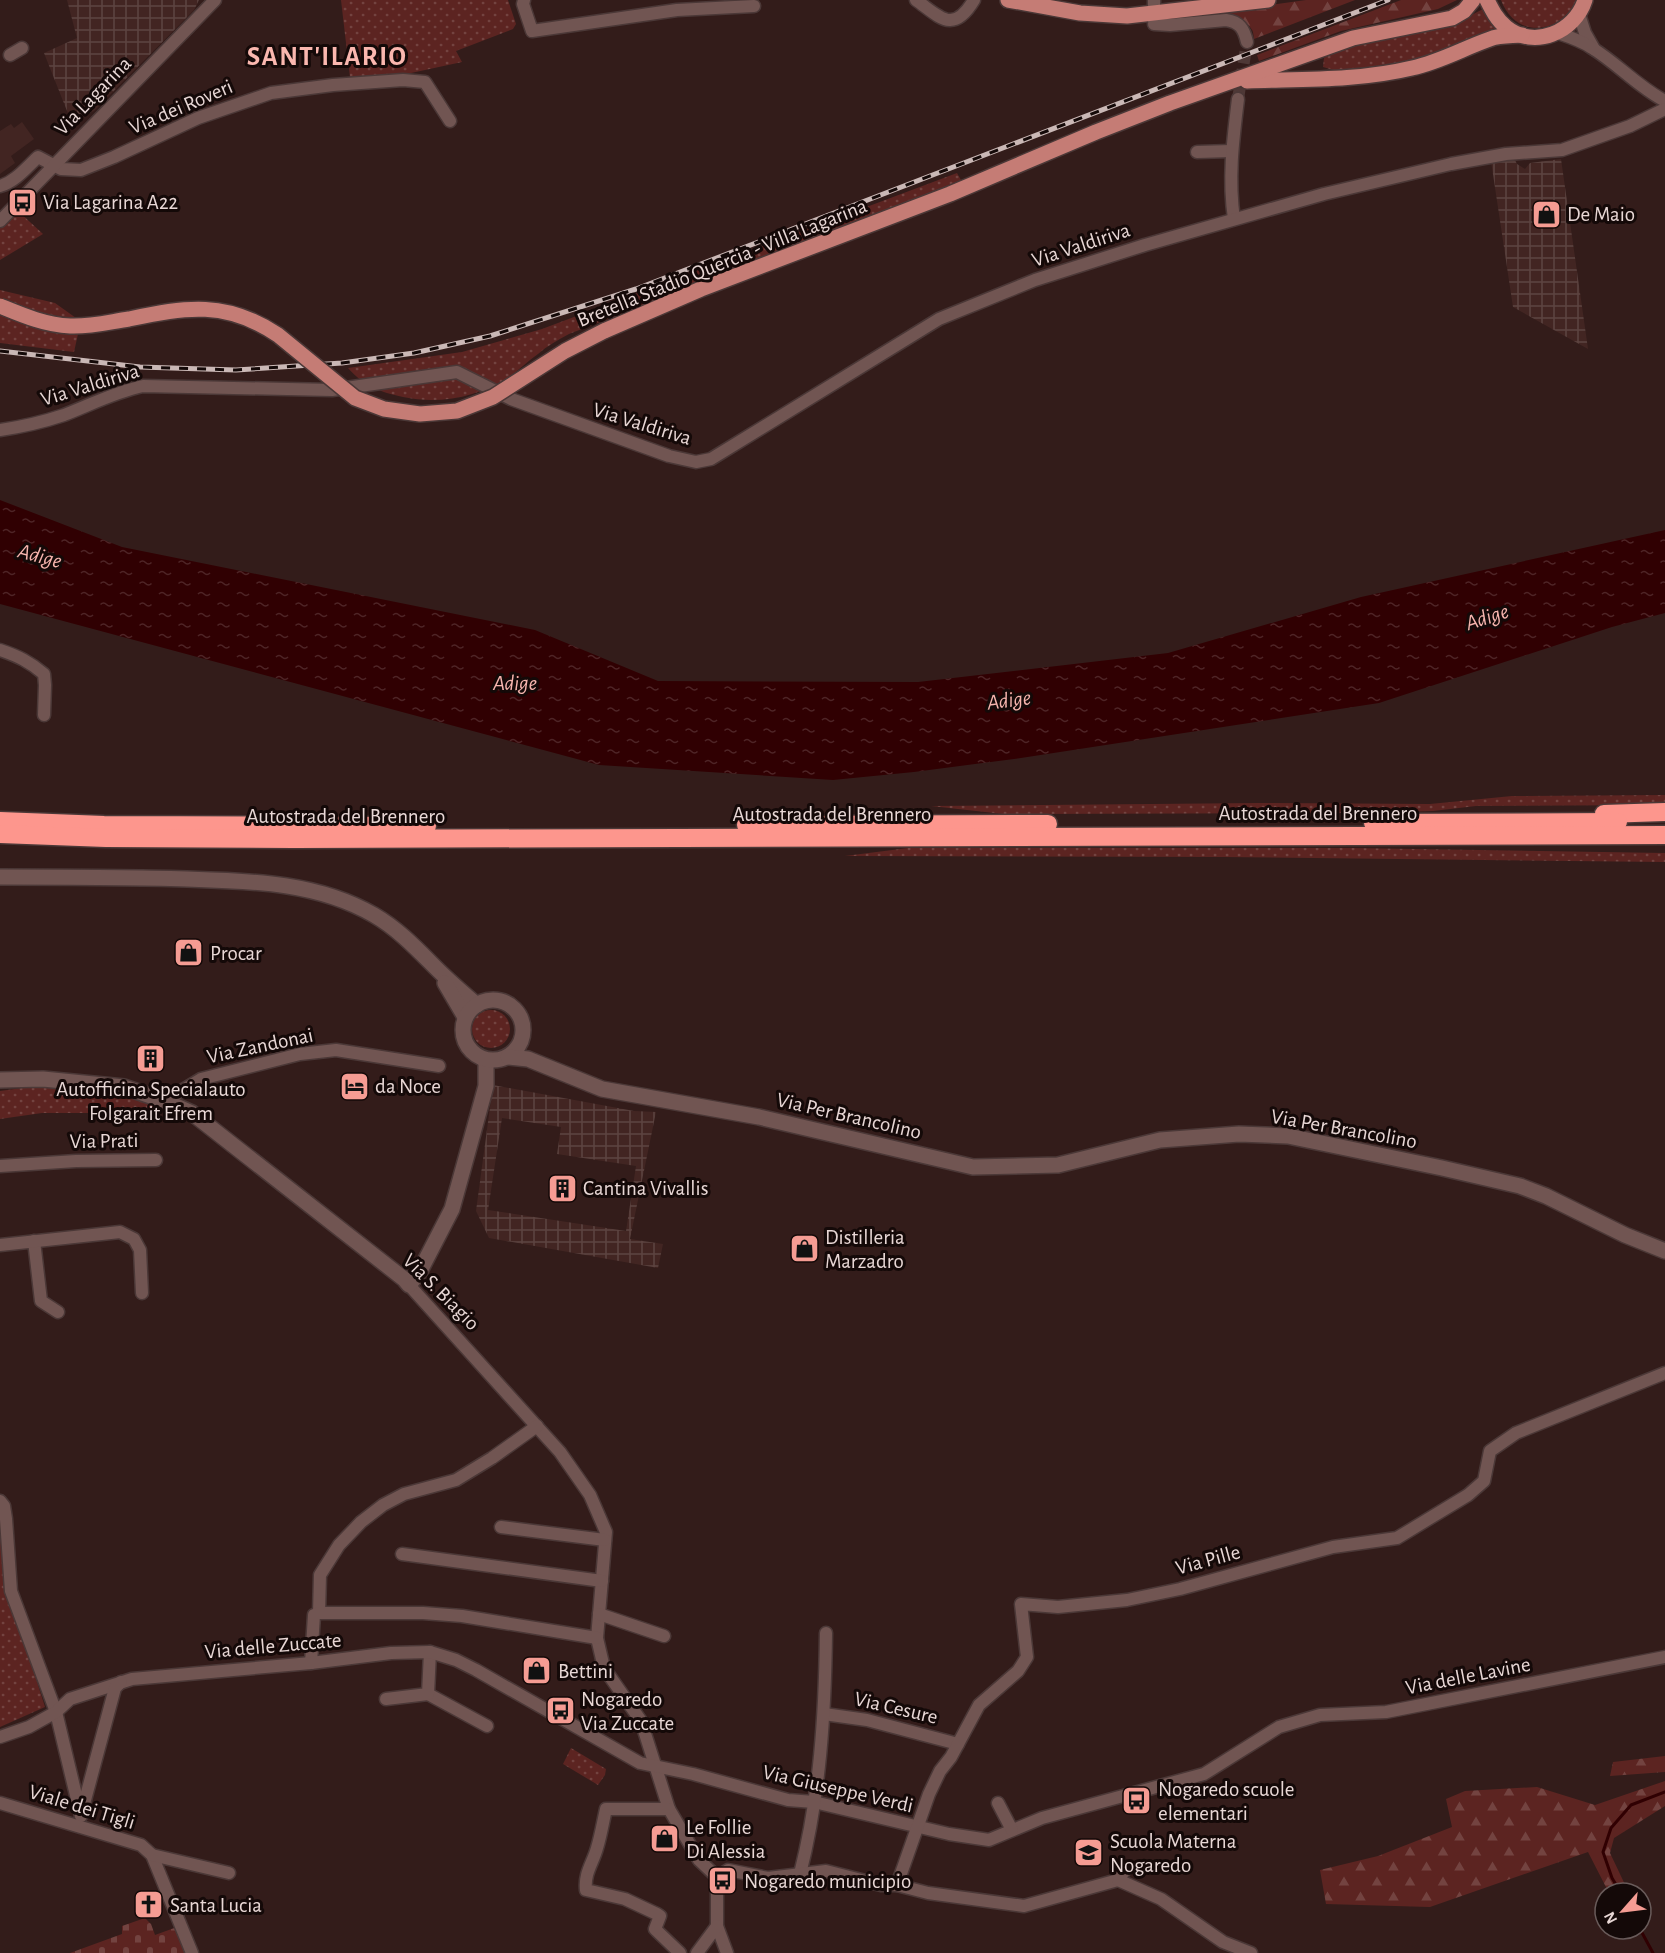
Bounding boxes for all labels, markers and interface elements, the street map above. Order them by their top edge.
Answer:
district label: SANT'ILARIO [247,43,407,70]
street label: Via Lagarina [51,52,136,139]
street label: Via dei Roveri [126,76,236,138]
bus stop icon: Via Lagarina A22 [6,186,38,218]
place label: Via Lagarina A22 [43,192,178,213]
street label: Bretella Stadio Quercia - Villa Lagarina [574,195,870,331]
shop icon: De Maio [1530,198,1562,230]
place label: De Maio [1567,204,1635,225]
street label: Via Valdiriva [1029,219,1133,271]
street label: Via Valdiriva [38,360,142,410]
street label: Via Valdiriva [590,399,694,449]
water label: Adige [15,539,64,572]
water label: Adige [1462,600,1511,635]
water label: Adige [492,672,537,694]
water label: Adige [985,686,1032,714]
street label: Autostrada del Brennero [1219,803,1417,824]
street label: Autostrada del Brennero [733,804,931,825]
street label: Autostrada del Brennero [247,806,445,827]
shop icon: Procar [173,937,205,969]
place label: Procar [210,943,262,964]
street label: Via Zandonai [205,1024,315,1068]
building icon: Autofficina Specialauto Folgarait Efrem [135,1042,167,1074]
hotel icon: da Noce [338,1070,370,1102]
place label: da Noce [375,1076,441,1097]
place label: Autofficina Specialauto Folgarait Efrem [56,1079,246,1124]
street label: Via Per Brancolino [775,1089,923,1143]
street label: Via Per Brancolino [1269,1106,1419,1152]
street label: Via Prati [69,1130,139,1152]
building icon: Cantina Vivallis [546,1172,578,1204]
place label: Cantina Vivallis [583,1178,708,1199]
place label: Distilleria Marzadro [825,1227,905,1272]
shop icon: Distilleria Marzadro [788,1233,820,1265]
street label: Via S. Biagio [399,1250,483,1334]
street label: Via Pille [1173,1541,1243,1579]
street label: Via delle Zuccate [204,1630,342,1662]
street label: Via delle Lavine [1404,1654,1532,1698]
shop icon: Bettini [521,1655,553,1687]
place label: Bettini [558,1661,613,1682]
street label: Via Cesure [852,1688,940,1728]
place label: Nogaredo Via Zuccate [581,1689,674,1734]
bus stop icon: Nogaredo Via Zuccate [544,1695,576,1727]
street label: Via Giuseppe Verdi [761,1761,915,1817]
place label: Nogaredo scuole elementari [1158,1779,1295,1824]
street label: Viale dei Tigli [26,1781,138,1833]
bus stop icon: Nogaredo scuole elementari [1121,1785,1153,1817]
place label: Le Follie Di Alessia [686,1817,766,1862]
shop icon: Le Follie Di Alessia [649,1823,681,1855]
place label: Scuola Materna Nogaredo [1110,1831,1237,1876]
school or university icon: Scuola Materna Nogaredo [1073,1837,1105,1869]
bus stop icon: Nogaredo municipio [707,1865,739,1897]
place label: Nogaredo municipio [744,1871,911,1892]
north arrow [1593,1881,1653,1941]
church icon: Santa Lucia [133,1889,165,1921]
place label: Santa Lucia [170,1895,262,1916]
text: N [1601,1909,1620,1926]

